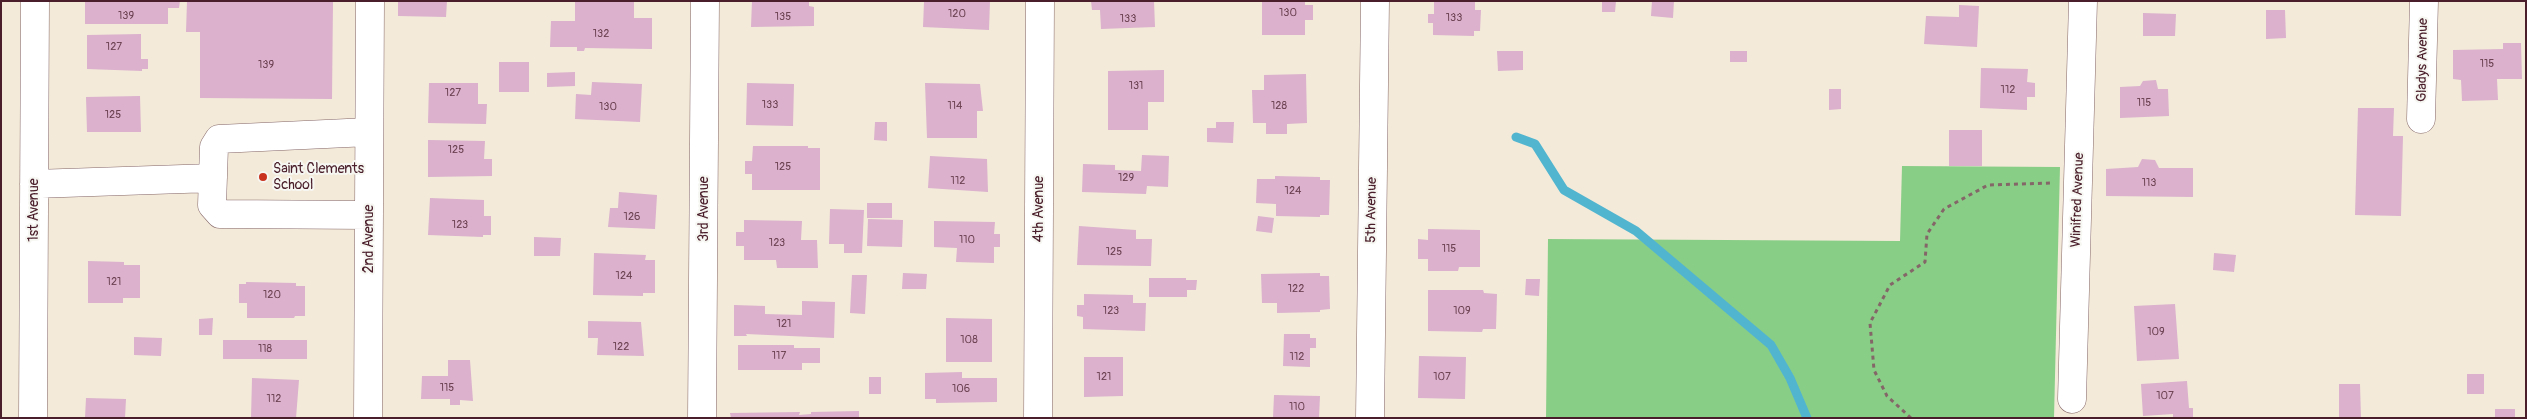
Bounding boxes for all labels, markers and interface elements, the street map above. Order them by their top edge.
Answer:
house number: 130 [1279,6,1297,20]
house number: 120 [948,7,966,21]
house number: 139 [118,9,134,23]
house number: 135 [775,10,791,24]
house number: 133 [1446,11,1462,25]
house number: 133 [1120,12,1136,26]
street label: Gladys Avenue [2414,18,2432,102]
house number: 132 [593,27,609,41]
house number: 127 [106,40,122,54]
house number: 115 [2480,57,2494,71]
house number: 139 [258,58,274,72]
house number: 131 [1129,79,1143,93]
house number: 112 [2001,83,2015,97]
house number: 127 [445,86,461,100]
house number: 115 [2137,96,2151,110]
house number: 133 [762,98,778,112]
house number: 114 [948,99,962,113]
house number: 128 [1271,99,1287,113]
house number: 130 [599,100,617,114]
house number: 125 [105,108,121,122]
house number: 125 [448,143,464,157]
street label: Winifred Avenue [2068,152,2088,248]
house number: 125 [775,160,791,174]
place label: Saint Clements School [273,161,364,193]
marker: Saint Clements School [257,171,269,183]
house number: 129 [1118,171,1134,185]
house number: 112 [951,174,965,188]
street label: 3rd Avenue [696,176,712,242]
street label: 4th Avenue [1031,176,1047,242]
house number: 113 [2142,176,2156,190]
street label: 5th Avenue [1363,177,1381,243]
street label: 1st Avenue [26,178,42,242]
house number: 124 [1285,184,1301,198]
street label: 2nd Avenue [361,205,377,273]
house number: 126 [624,210,640,224]
house number: 123 [452,218,468,232]
house number: 110 [959,233,975,247]
house number: 123 [769,236,785,250]
house number: 115 [1442,242,1456,256]
house number: 125 [1106,245,1122,259]
house number: 124 [616,269,632,283]
house number: 121 [107,275,121,289]
house number: 122 [1288,282,1304,296]
house number: 120 [263,288,281,302]
house number: 123 [1103,304,1119,318]
house number: 109 [1453,304,1471,318]
house number: 121 [777,317,791,331]
house number: 109 [2147,325,2165,339]
house number: 108 [960,333,978,347]
house number: 122 [613,340,629,354]
house number: 118 [258,342,272,356]
house number: 117 [772,349,786,363]
house number: 112 [1290,350,1304,364]
house number: 121 [1097,370,1111,384]
house number: 107 [1433,370,1451,384]
house number: 115 [440,381,454,395]
house number: 106 [952,382,970,396]
house number: 107 [2156,389,2174,403]
house number: 112 [267,392,281,406]
house number: 110 [1289,400,1305,414]

